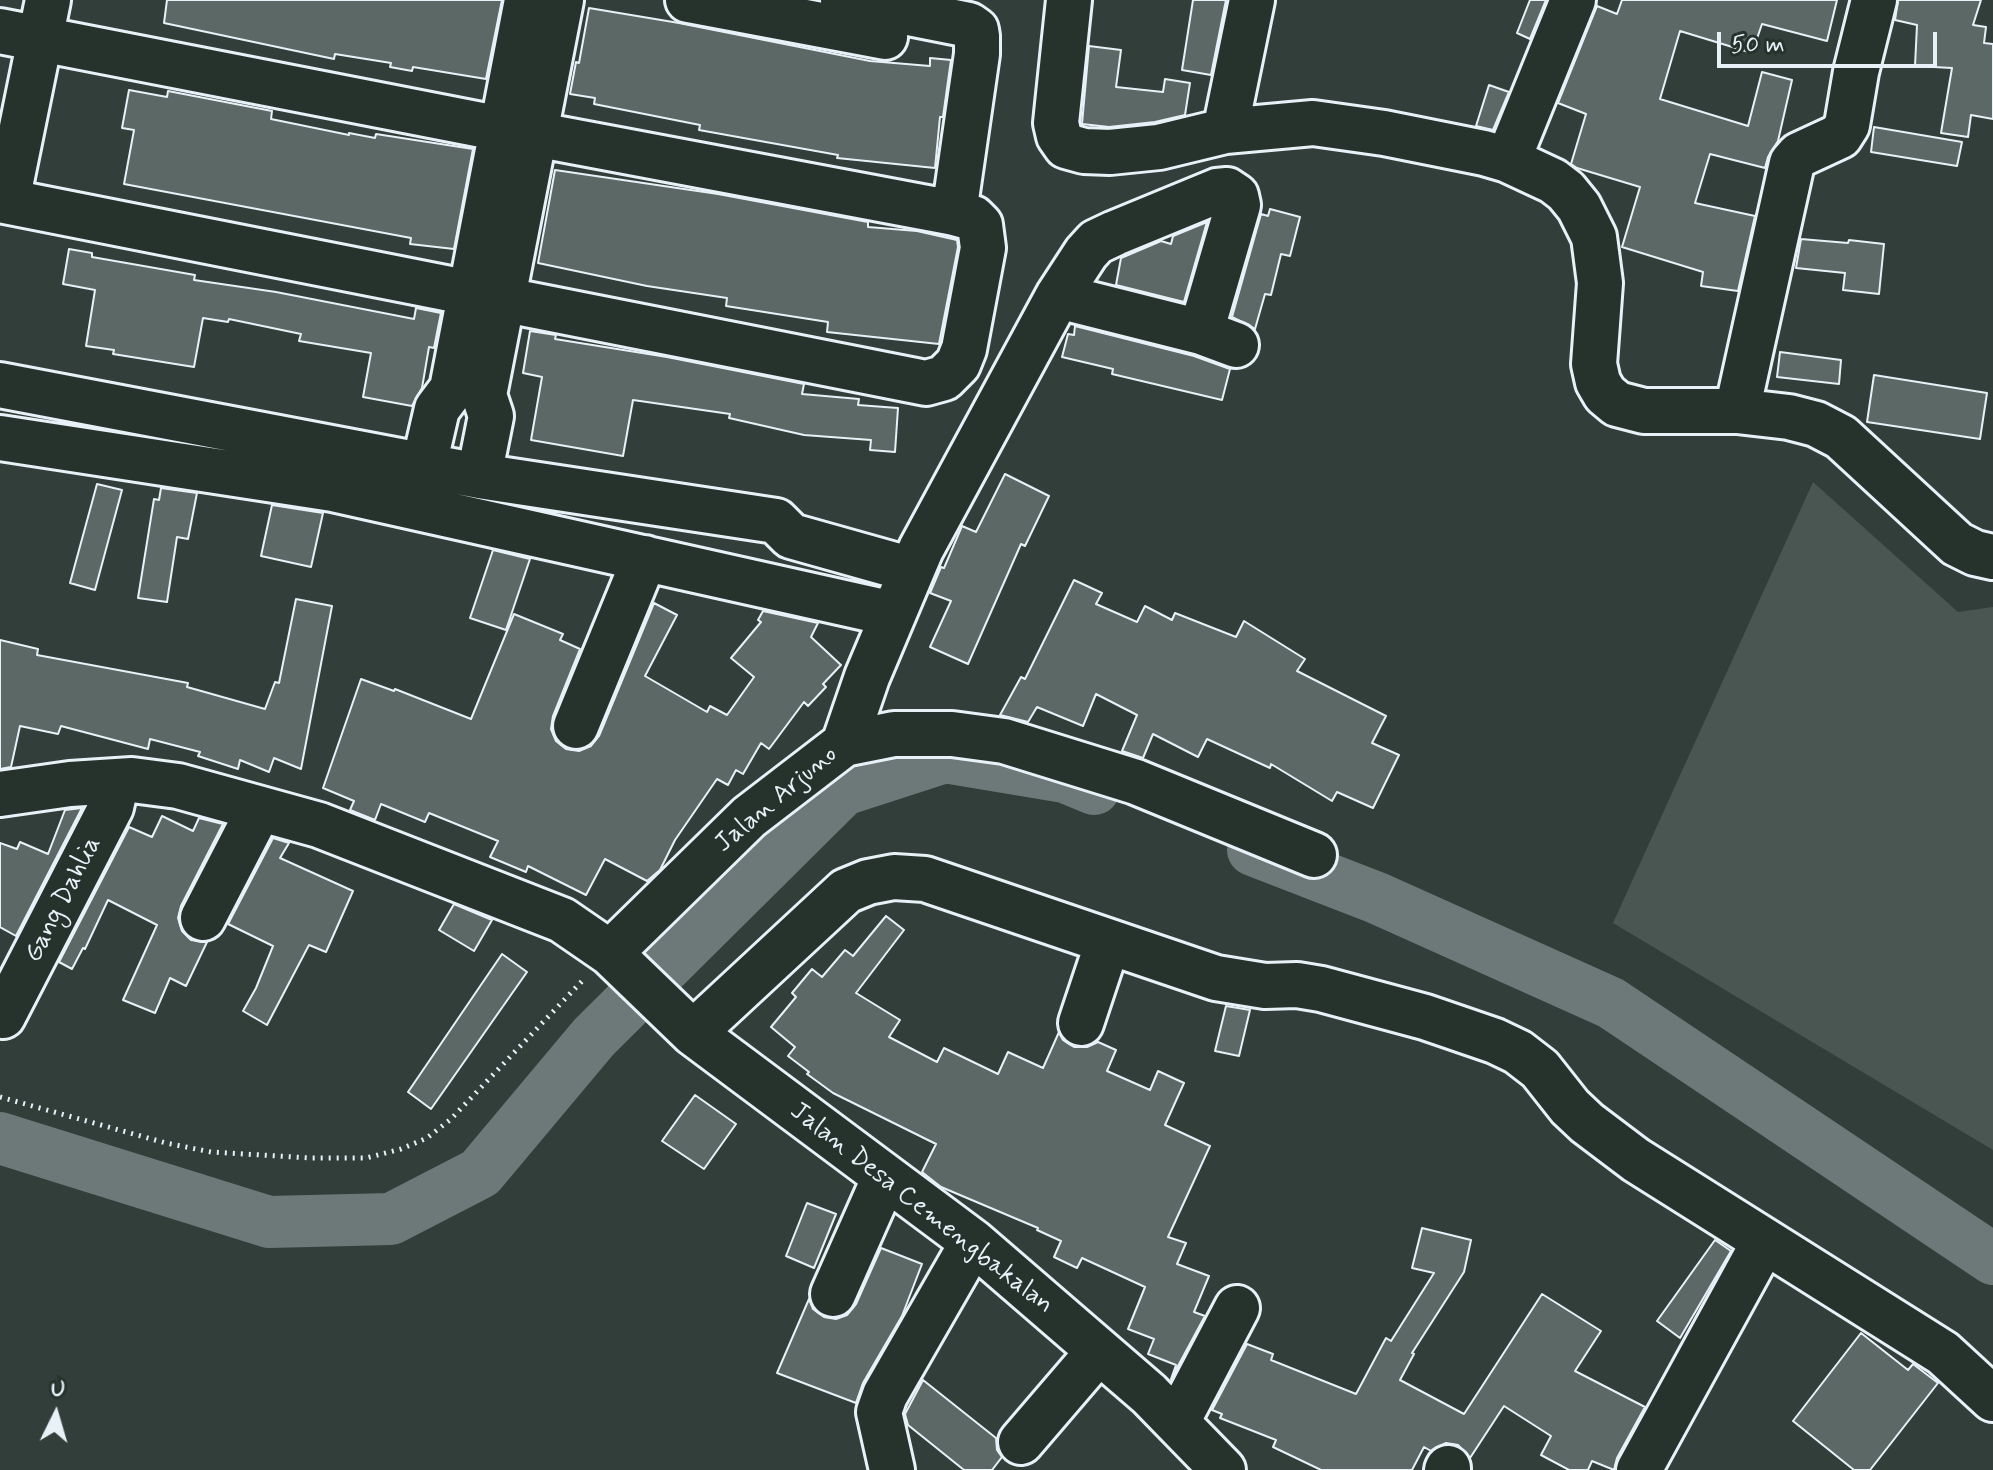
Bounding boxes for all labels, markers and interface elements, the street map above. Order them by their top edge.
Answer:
scale bar [1721,16,1941,66]
text: 50 m [1731,30,1785,61]
street label: Jalan Arjuno [710,740,844,860]
street label: Gang Dahlia [19,832,109,968]
street label: Jalan Desa Cemengbakalan [783,1096,1059,1322]
north arrow [16,1374,96,1454]
text: U [50,1376,66,1405]

